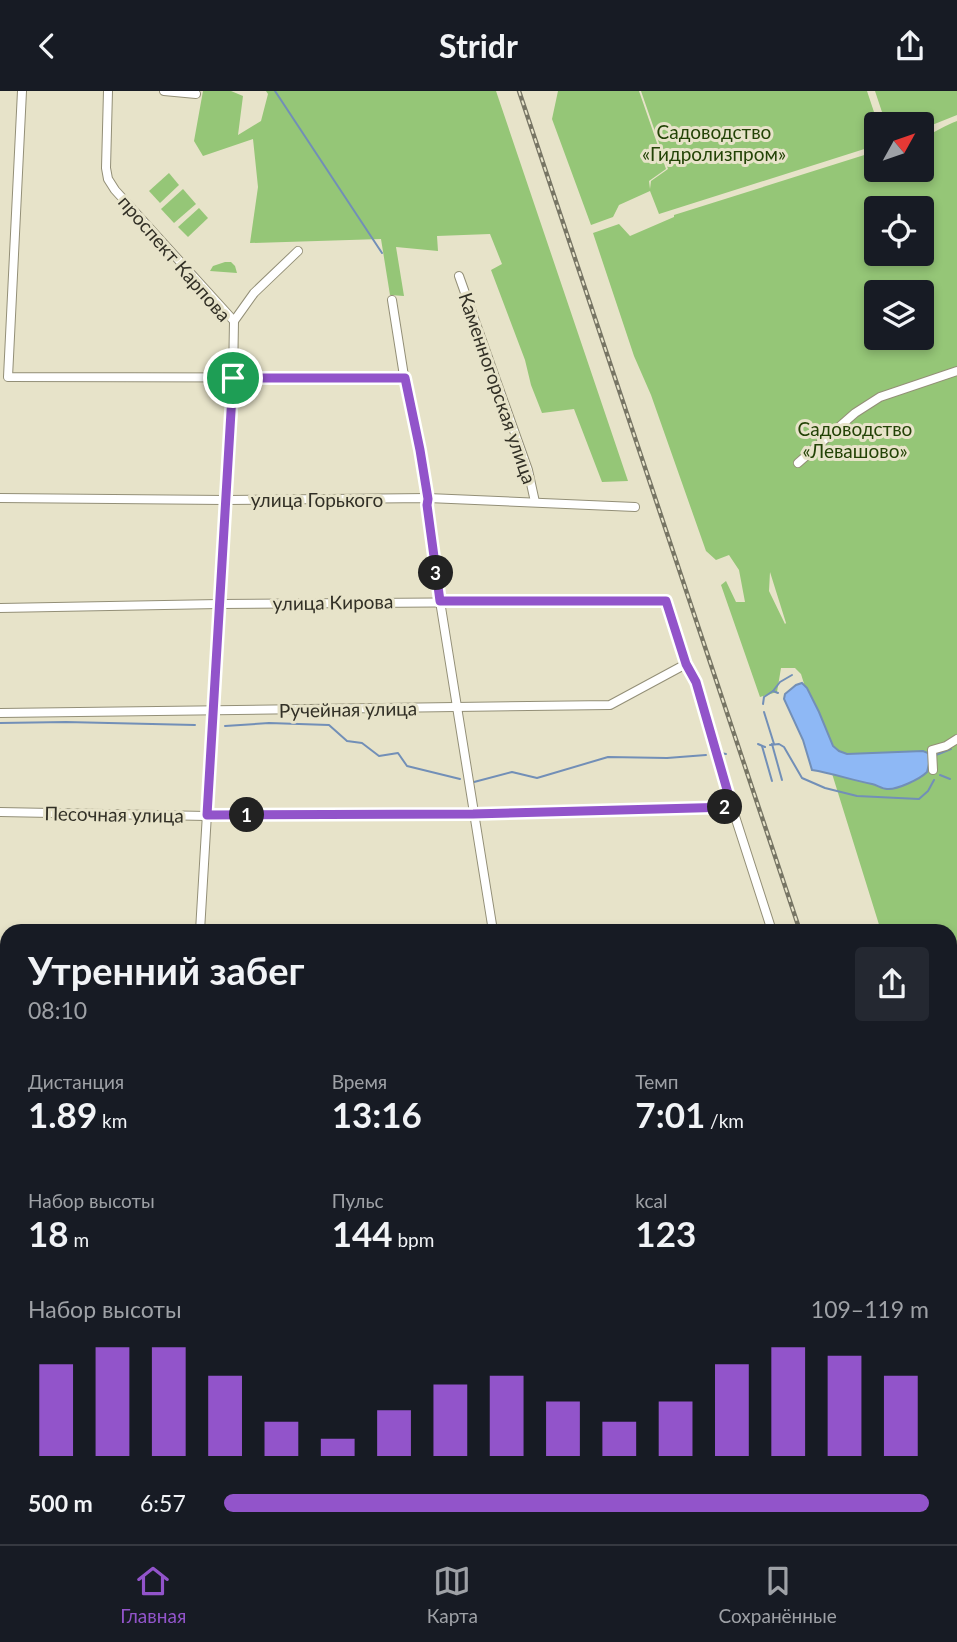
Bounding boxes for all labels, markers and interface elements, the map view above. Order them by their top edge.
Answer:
text: Stridr [439,26,518,65]
icon: back [28,27,66,65]
icon: share [891,27,929,65]
north arrow [864,112,934,182]
map controls [864,112,934,350]
park label: Садоводство «Гидролизпром» [642,120,786,165]
street label: проспект Карпова [114,190,236,326]
button: locate [864,196,934,266]
button: layers [864,280,934,350]
street label: Каменногорская улица [454,289,542,487]
pin [203,348,263,408]
icon: arrive [214,359,252,397]
park label: Садоводство «Левашово» [798,417,912,462]
street label: улица Горького [251,488,383,511]
pin: 3 [418,555,453,591]
text: 3 [430,561,441,584]
street label: улица Кирова [273,589,393,615]
street label: Ручейная улица [279,696,417,722]
pin: 2 [708,789,742,825]
text: 2 [719,795,730,818]
pin: 1 [230,797,264,833]
street label: Песочная улица [44,801,184,827]
text: 1 [241,803,252,826]
text: Утренний забег [28,947,305,993]
button: share [855,947,929,1021]
text: 08:10 [28,996,87,1024]
text: Дистанция [28,1070,124,1093]
text: Время [332,1070,387,1093]
text: Темп [635,1070,678,1093]
text: 1.89 [28,1093,97,1135]
text: 13:16 [332,1093,422,1135]
text: 7:01 [635,1093,705,1135]
text: km [97,1109,127,1132]
text: /km [705,1109,744,1132]
text: Набор высоты [28,1189,155,1212]
text: Пульс [332,1189,384,1212]
text: kcal [635,1189,667,1212]
text: 18 [28,1212,69,1254]
text: 144 [332,1212,393,1254]
text: 123 [635,1212,696,1254]
text: m [69,1228,89,1251]
text: bpm [393,1228,434,1251]
text: Набор высоты [28,1295,182,1323]
text: 109–119 m [811,1295,929,1323]
text: 500 m [28,1489,93,1517]
text: 6:57 [140,1489,186,1517]
tab: Главная [120,1562,186,1627]
tab: Карта [427,1562,478,1627]
tab: Сохранённые [719,1562,837,1627]

